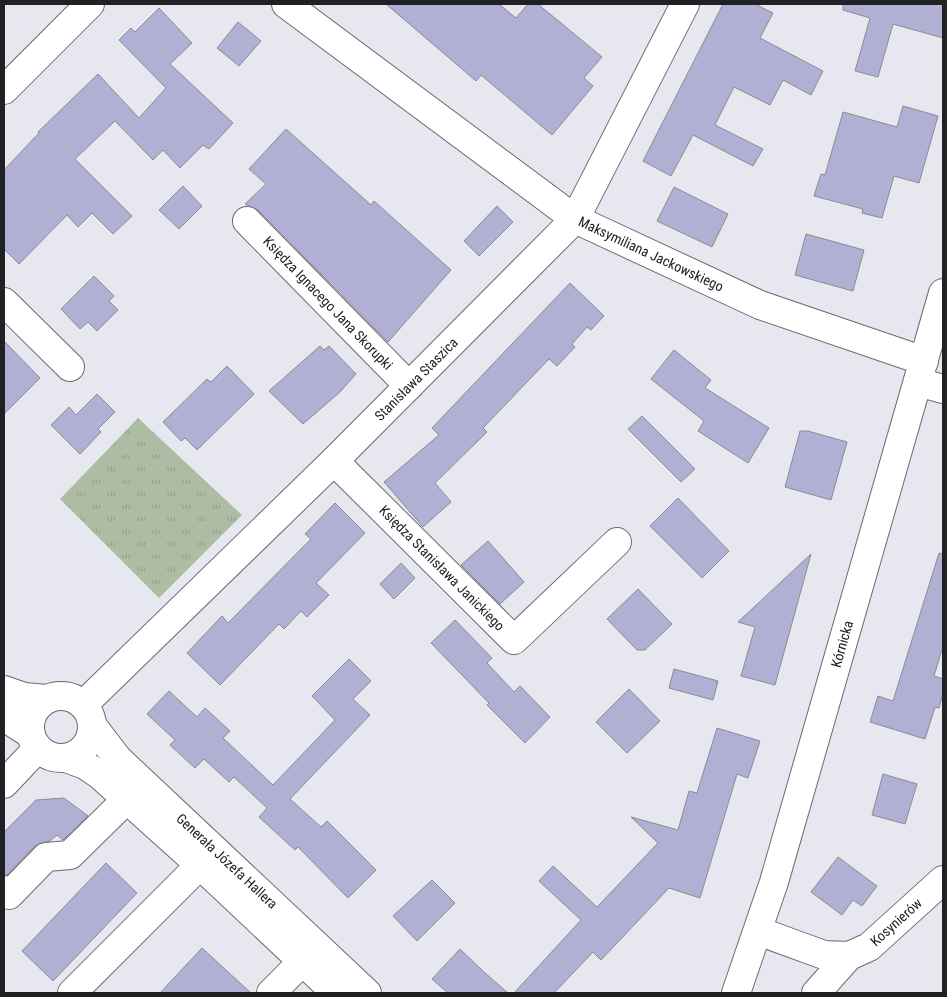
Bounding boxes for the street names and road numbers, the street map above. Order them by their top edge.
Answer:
street label: Maksymiliana Jackowskiego [576,213,726,295]
street label: Księdza Ignacego Jana Skorupki [260,233,396,373]
street label: Stanisława Staszica [371,334,461,424]
street label: Księdza Stanisława Janickiego [376,502,508,634]
street label: Kórnicka [828,619,856,669]
street label: Generała Józefa Hallera [173,810,281,912]
street label: Kosynierów [867,895,925,949]

